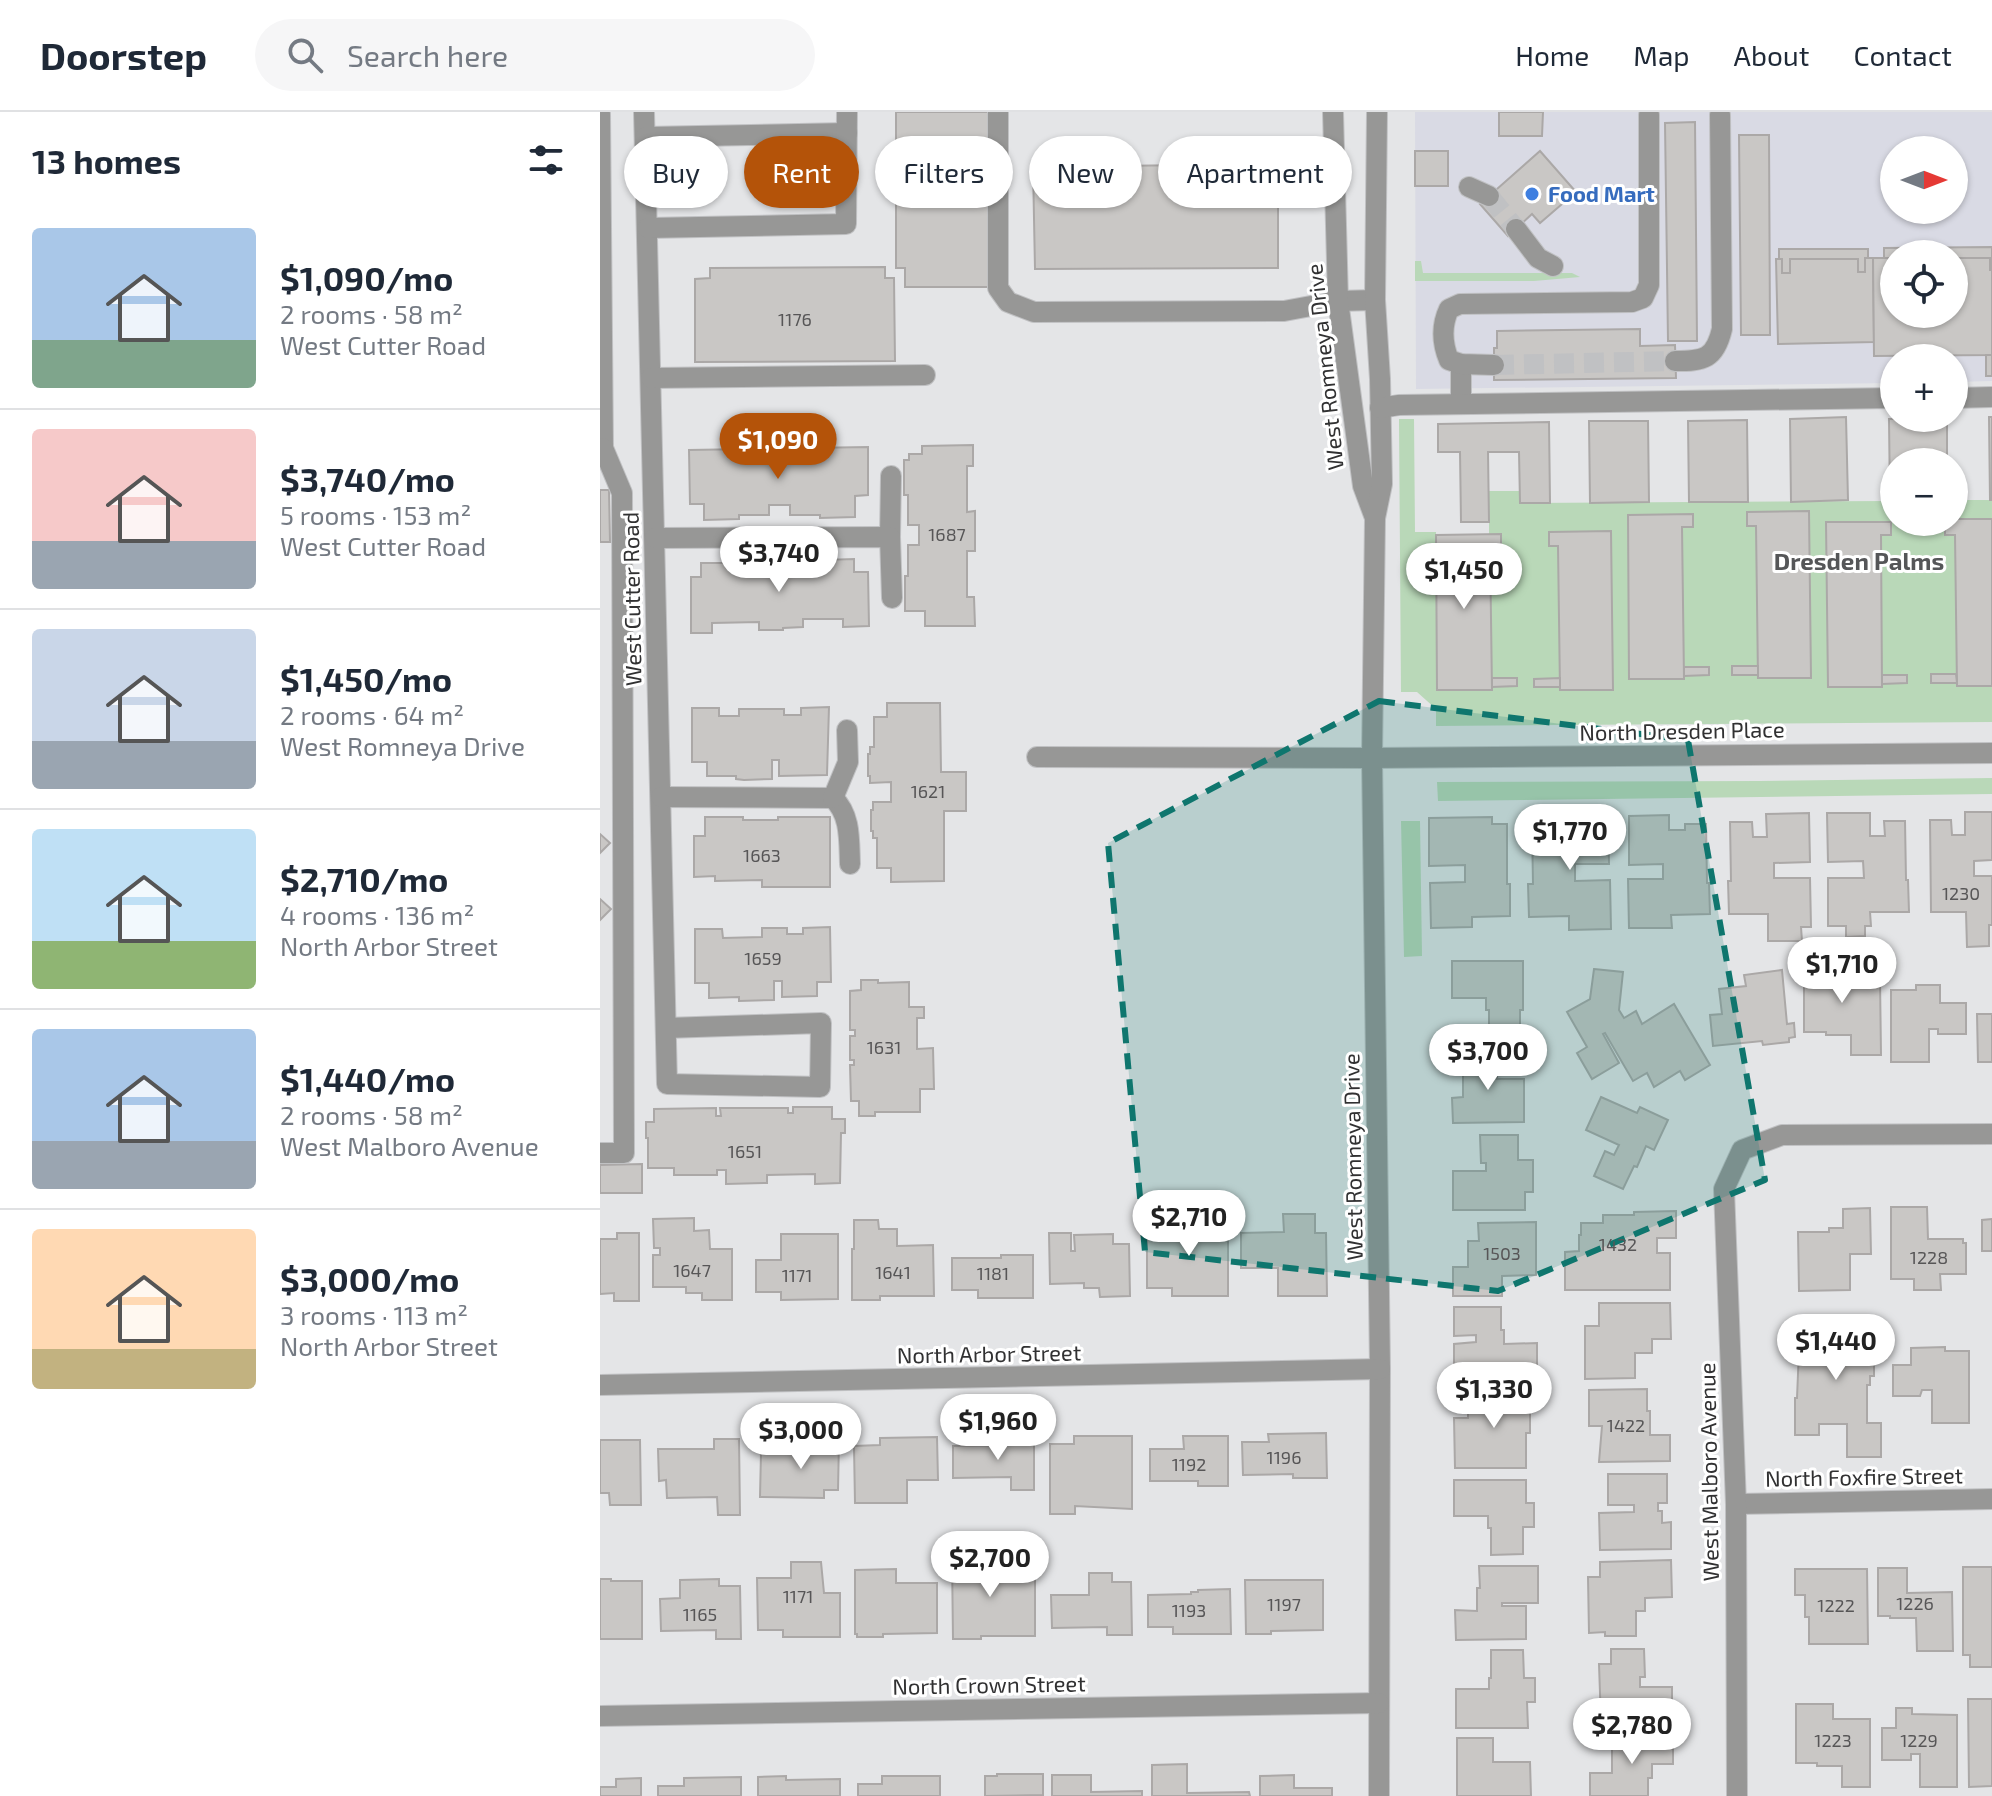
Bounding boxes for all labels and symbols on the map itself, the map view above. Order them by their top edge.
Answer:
north arrow [1880,136,1968,224]
place label: Food Mart [1548,180,1655,206]
marker: Food Mart [1523,185,1541,203]
street label: West Romneya Drive [1300,263,1348,472]
house number: 1176 [778,308,812,330]
pin: $1,090 [713,413,843,481]
street label: West Cutter Road [616,512,646,686]
house number: 1687 [928,523,966,545]
pin: $3,740 [714,526,844,594]
pin: $1,450 [1399,543,1529,611]
district label: Dresden Palms [1774,546,1944,575]
street label: North Dresden Place [1579,715,1785,745]
house number: 1621 [911,780,945,802]
pin: $1,770 [1505,804,1635,872]
house number: 1663 [743,844,781,866]
house number: 1230 [1942,882,1980,904]
pin: $1,710 [1777,937,1907,1005]
house number: 1659 [744,947,782,969]
pin: $3,700 [1423,1024,1553,1092]
house number: 1631 [867,1036,901,1058]
street label: West Romneya Drive [1337,1053,1367,1261]
house number: 1651 [728,1140,762,1162]
pin: $2,710 [1124,1190,1254,1258]
house number: 1432 [1599,1233,1637,1255]
house number: 1503 [1483,1242,1521,1264]
house number: 1228 [1910,1246,1948,1268]
house number: 1647 [673,1259,711,1281]
house number: 1641 [875,1261,911,1283]
house number: 1181 [977,1262,1009,1284]
house number: 1171 [782,1264,812,1286]
pin: $1,440 [1771,1314,1901,1382]
street label: North Arbor Street [897,1338,1081,1368]
pin: $1,330 [1429,1362,1559,1430]
street label: West Malboro Avenue [1693,1362,1723,1582]
pin: $1,960 [933,1394,1063,1462]
pin: $3,000 [736,1403,866,1471]
house number: 1422 [1607,1414,1645,1436]
house number: 1196 [1267,1446,1301,1468]
house number: 1192 [1172,1453,1206,1475]
street label: North Foxfire Street [1765,1461,1963,1491]
pin: $2,700 [925,1531,1055,1599]
house number: 1171 [783,1585,813,1607]
house number: 1226 [1896,1592,1934,1614]
house number: 1197 [1267,1593,1301,1615]
house number: 1222 [1817,1594,1855,1616]
house number: 1193 [1172,1599,1206,1621]
house number: 1165 [683,1603,717,1625]
street label: North Crown Street [892,1669,1086,1699]
pin: $2,780 [1567,1698,1697,1766]
house number: 1223 [1814,1729,1852,1751]
house number: 1229 [1900,1729,1938,1751]

